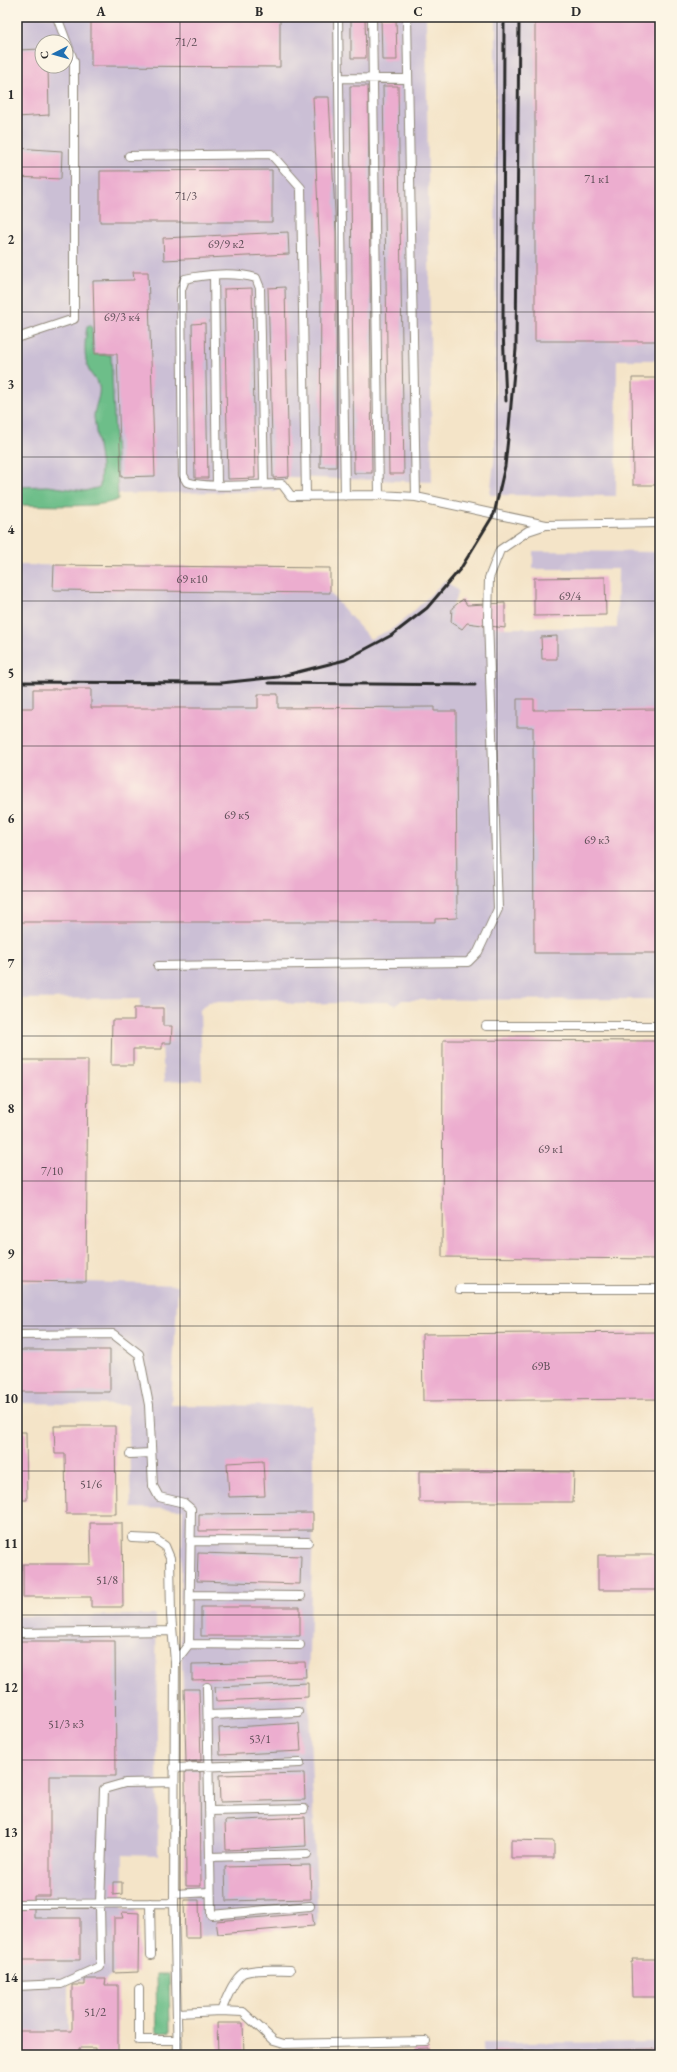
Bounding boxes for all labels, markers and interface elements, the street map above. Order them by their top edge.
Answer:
text: A [95,3,106,20]
text: B [255,3,263,20]
text: C [413,3,423,20]
text: D [571,3,581,20]
north arrow [34,34,74,74]
house number: 71/2 [175,34,197,50]
text: С [37,50,51,60]
text: 1 [8,86,15,103]
house number: 71 к1 [584,171,610,187]
house number: 71/3 [175,188,197,204]
text: 2 [8,231,15,248]
house number: 69/9 к2 [208,236,244,252]
house number: 69/3 к4 [104,309,140,325]
text: 3 [8,376,15,393]
text: 4 [8,521,15,538]
house number: 69 к10 [176,571,208,587]
house number: 69/4 [559,588,581,604]
text: 5 [8,665,14,682]
house number: 69 к5 [224,807,250,823]
text: 6 [8,810,15,827]
house number: 69 к3 [584,832,610,848]
text: 7 [8,955,15,972]
text: 8 [8,1100,15,1117]
house number: 69 к1 [538,1141,564,1157]
house number: 7/10 [41,1163,63,1179]
text: 9 [8,1245,15,1262]
house number: 69В [532,1358,550,1374]
text: 10 [4,1390,18,1407]
house number: 51/6 [80,1476,102,1492]
text: 11 [4,1535,18,1552]
house number: 51/8 [96,1572,118,1588]
text: 12 [4,1679,18,1696]
house number: 51/3 к3 [48,1716,84,1732]
house number: 53/1 [249,1731,271,1747]
text: 13 [4,1824,18,1841]
text: 14 [4,1969,18,1986]
house number: 51/2 [84,2004,106,2020]

